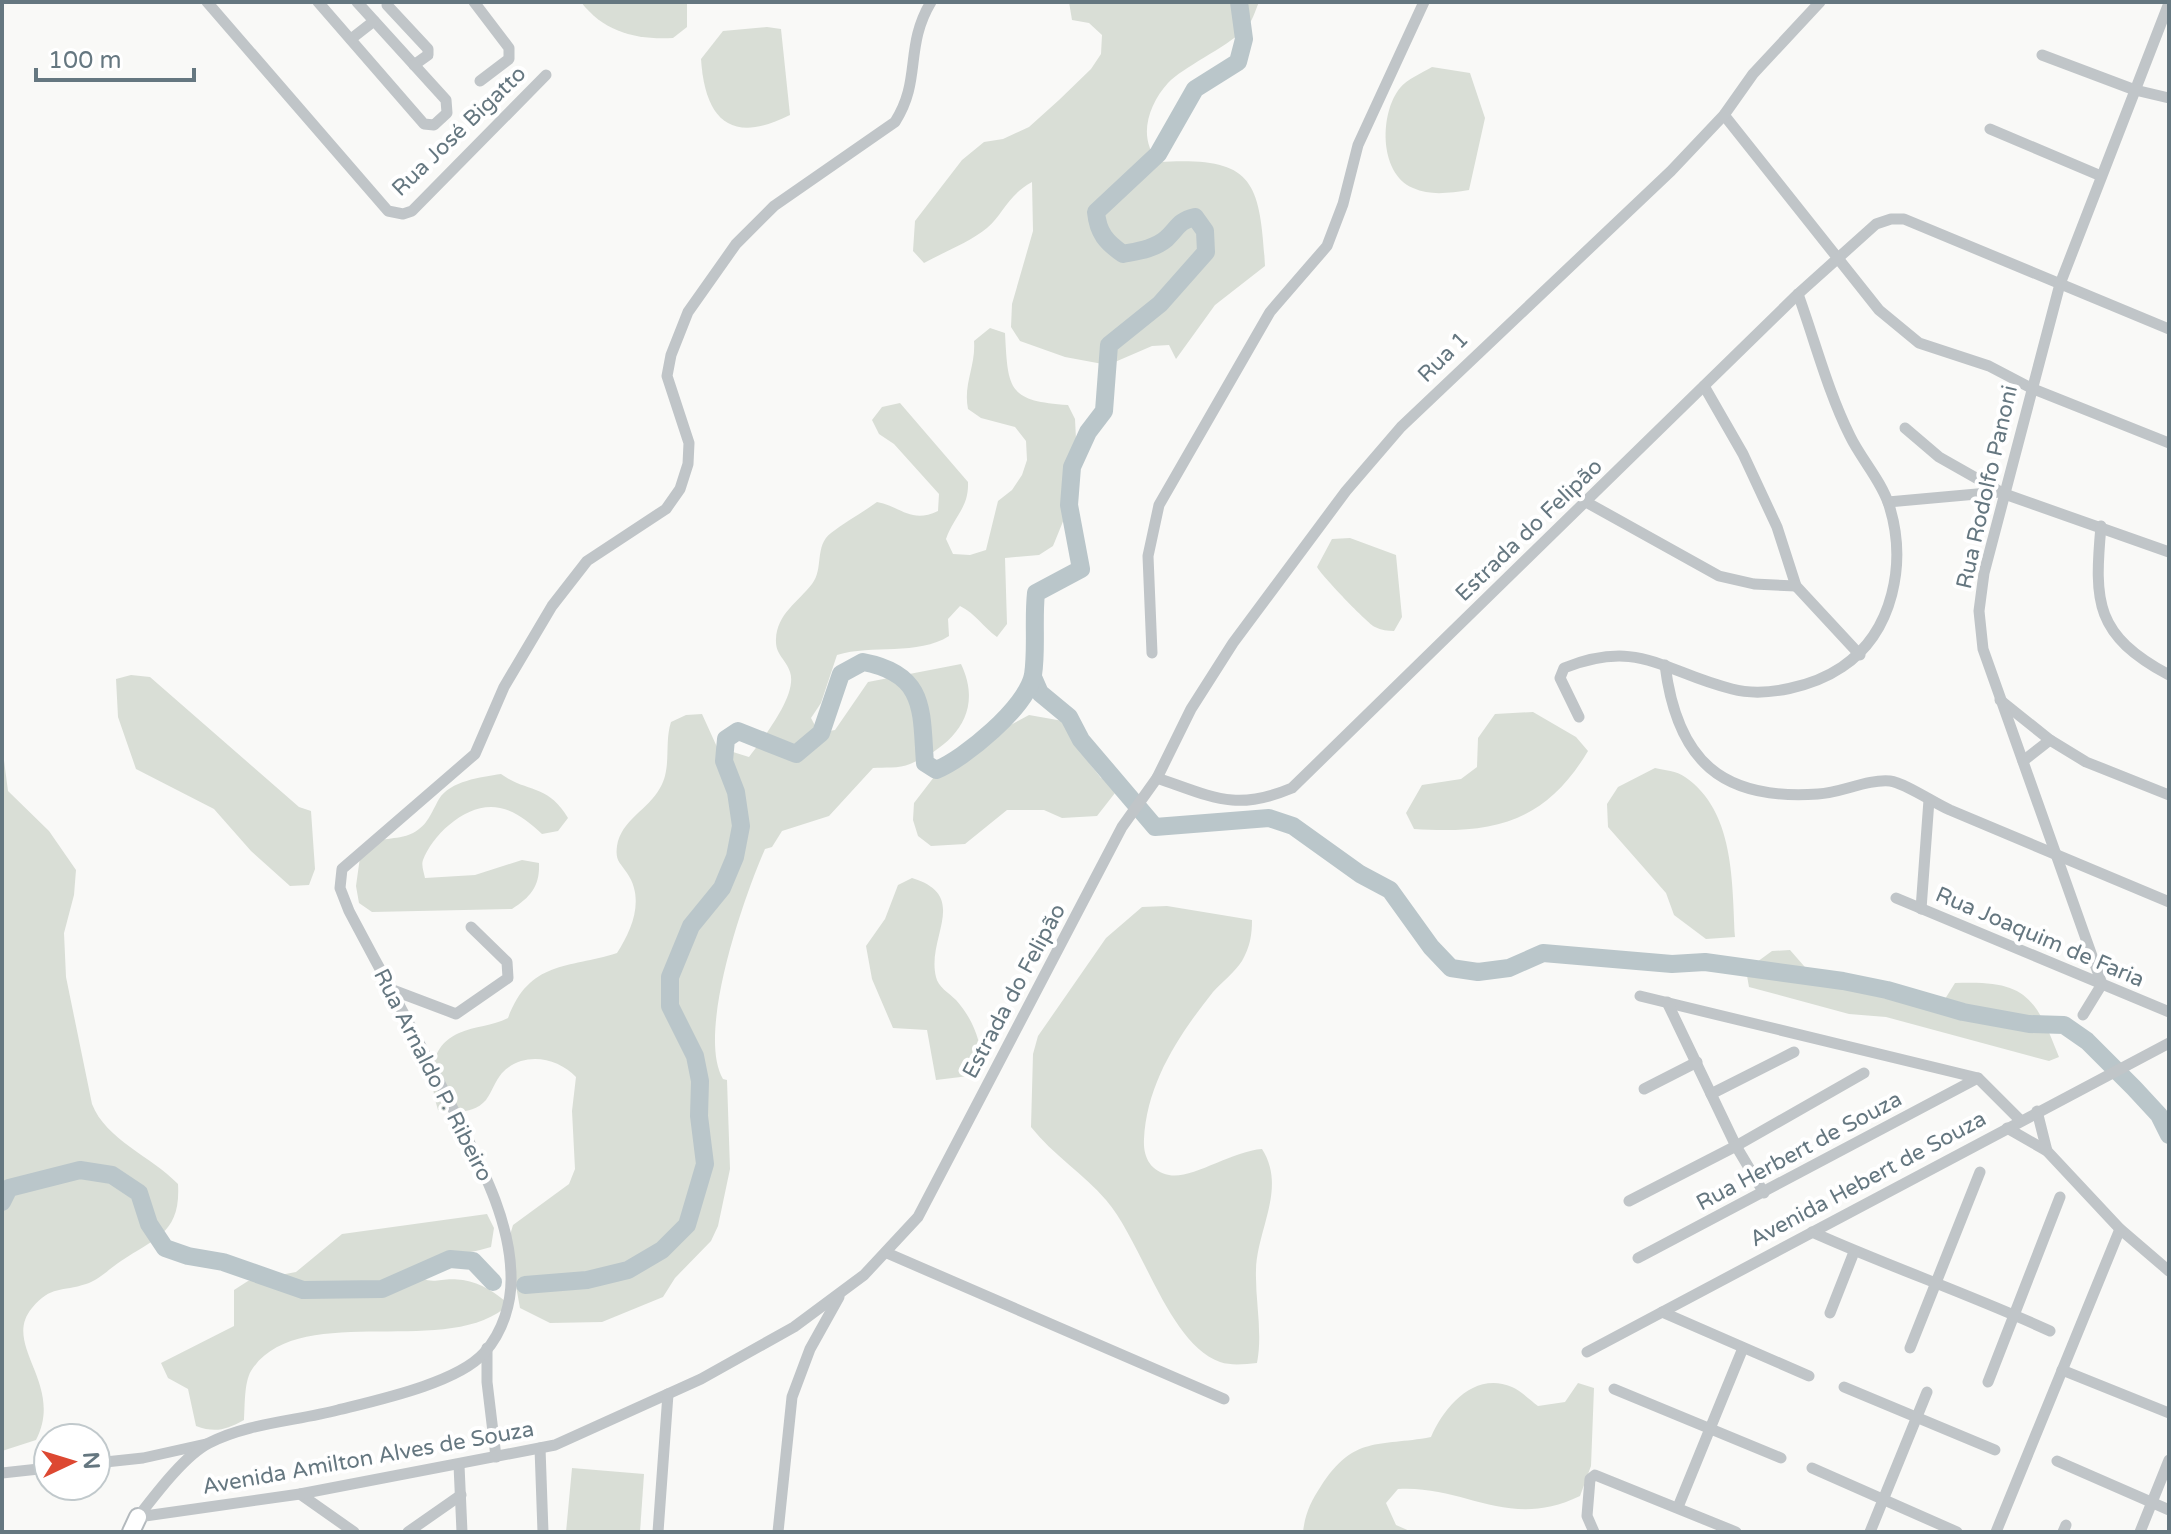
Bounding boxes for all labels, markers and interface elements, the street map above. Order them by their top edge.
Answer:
scale bar [36,32,194,82]
text: 100 m [48,46,122,75]
street label: Rua José Bigatto [387,60,531,202]
street label: Rua 1 [1412,326,1474,388]
street label: Rua Rodolfo Panoni [1951,383,2023,591]
street label: Estrada do Felipão [1450,453,1608,607]
street label: Rua Joaquim de Faria [1932,881,2148,993]
street label: Estrada do Felipão [957,899,1071,1083]
street label: Rua Arnaldo P. Ribeiro [368,964,498,1186]
street label: Rua Herbert de Souza [1692,1086,1906,1216]
street label: Avenida Hebert de Souza [1745,1106,1991,1252]
street label: Avenida Amilton Alves de Souza [200,1416,536,1500]
north arrow [32,1422,112,1502]
text: N [77,1451,105,1470]

